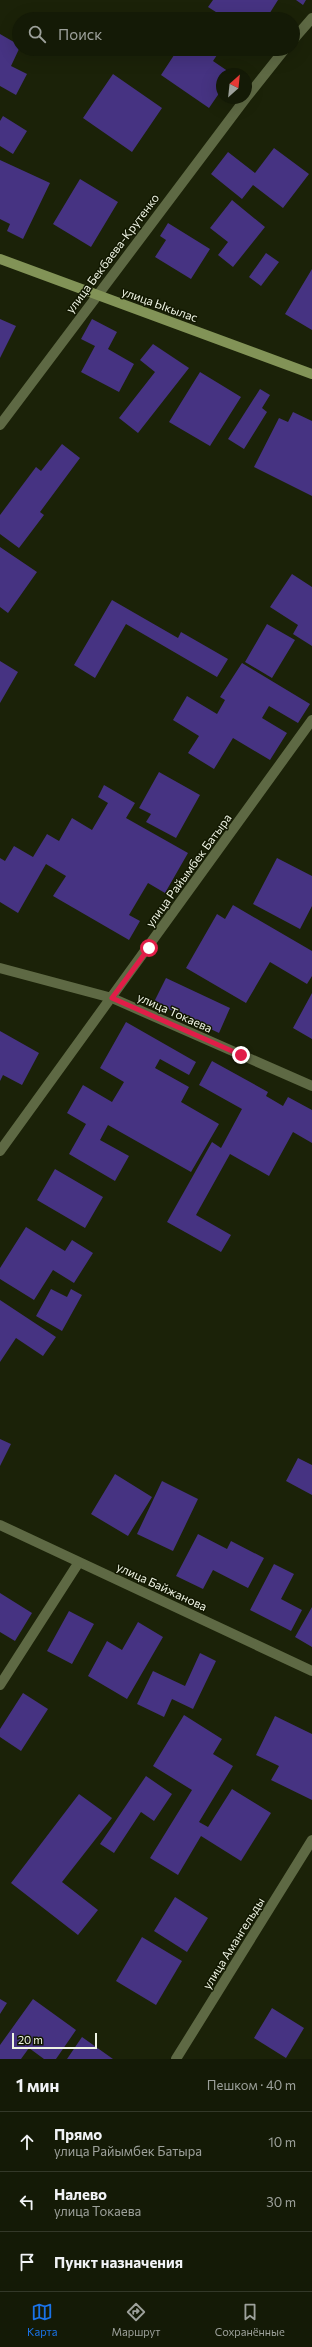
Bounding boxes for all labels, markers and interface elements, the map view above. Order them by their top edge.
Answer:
search box [12,12,300,56]
icon: search [26,23,48,45]
text: Поиск [58,25,102,43]
north arrow [216,68,252,104]
street label: улица Бекбаева-Крутенко [62,190,162,316]
street label: улица Ыкылас [120,284,200,324]
street label: улица Райымбек Батыра [142,811,234,929]
route start [140,939,158,957]
street label: улица Токаева [135,989,215,1035]
route end [232,1046,250,1064]
street label: улица Байжанова [115,1559,209,1613]
street label: улица Амангельды [199,1895,267,1991]
scale bar [12,2031,97,2050]
text: 20 m [18,2033,43,2046]
text: 1 мин [16,2075,59,2096]
text: Пешком · 40 m [207,2077,296,2093]
text: Прямо [54,2125,102,2143]
icon: ahead [16,2131,38,2153]
text: 10 m [268,2134,296,2150]
text: улица Райымбек Батыра [54,2143,202,2159]
text: Налево [54,2185,107,2203]
icon: left [16,2191,38,2213]
text: 30 m [266,2194,296,2210]
text: улица Токаева [54,2203,141,2219]
icon: arrive [16,2251,38,2273]
text: Пункт назначения [54,2253,183,2271]
tab: Карта [27,2301,57,2338]
tab: Маршрут [112,2301,160,2338]
tab: Сохранённые [215,2301,285,2338]

